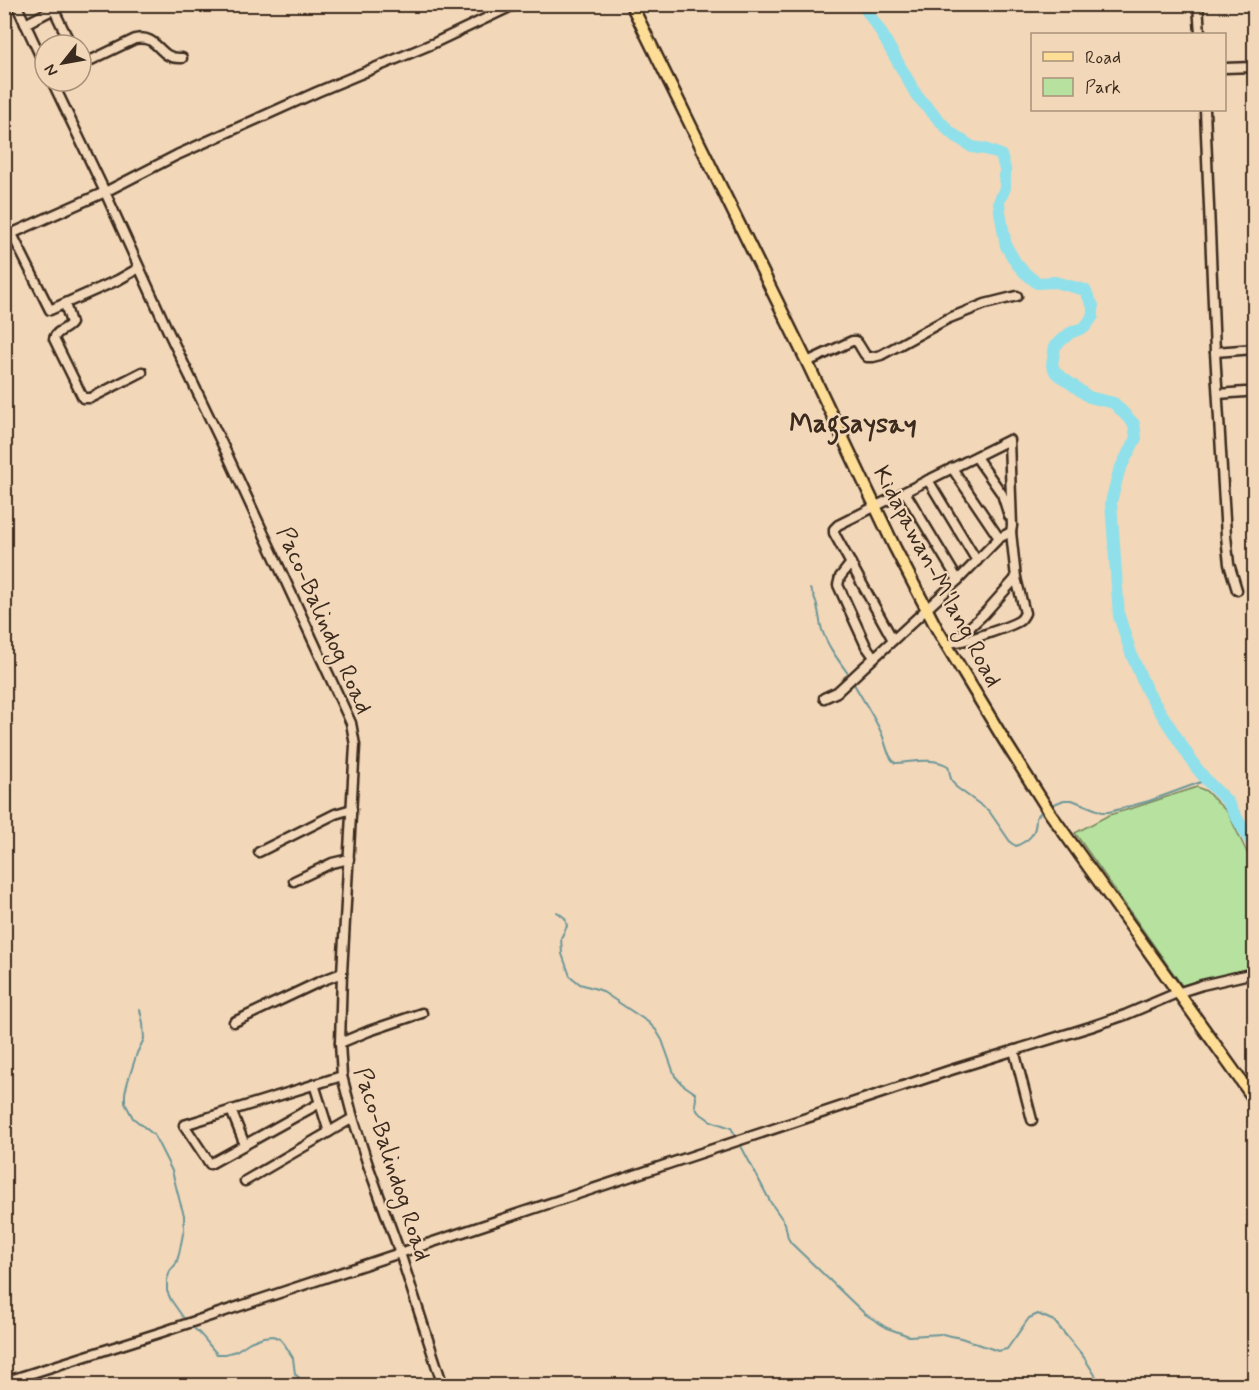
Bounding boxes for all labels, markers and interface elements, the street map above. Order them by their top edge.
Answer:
north arrow [33,33,93,93]
legend [1031,33,1226,111]
text: Road [1085,46,1121,70]
text: N [40,60,63,80]
text: Park [1085,76,1121,100]
district label: Magsaysay [789,407,917,445]
street label: Kidapawan-M'lang Road [863,461,1008,694]
street label: Paco-Balindog Road [267,522,379,720]
street label: Paco-Balindog Road [344,1064,438,1266]

